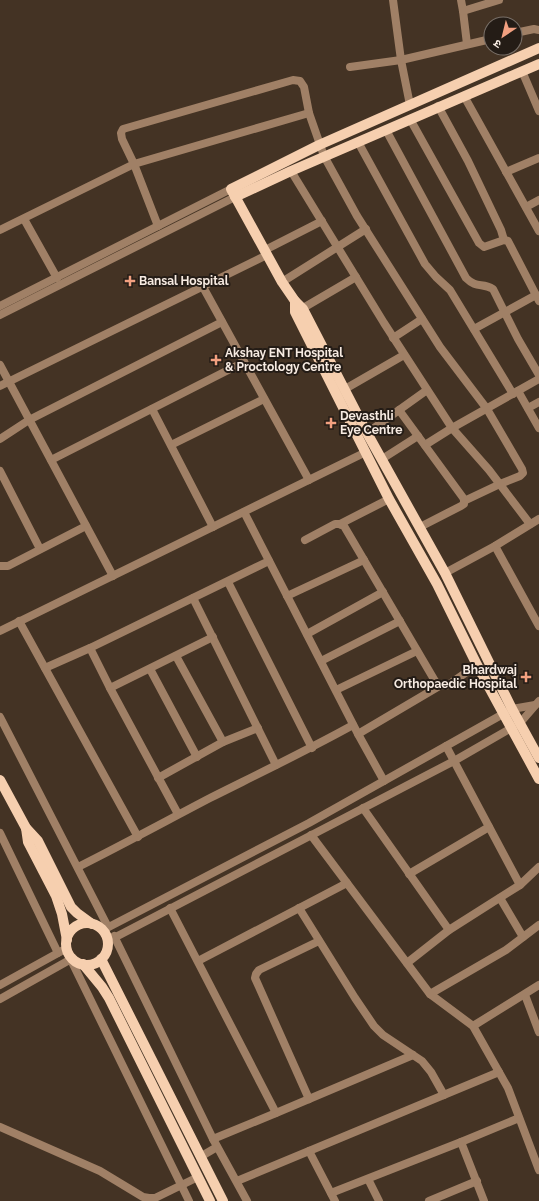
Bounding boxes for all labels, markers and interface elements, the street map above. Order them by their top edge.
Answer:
north arrow [483,16,523,56]
text: उ [491,36,504,51]
place label: Bansal Hospital [139,274,229,288]
marker: Bansal Hospital [124,275,136,287]
place label: Akshay ENT Hospital & Proctology Centre [225,346,343,374]
marker: Akshay ENT Hospital & Proctology Centre [210,354,222,366]
place label: Devasthli Eye Centre [340,409,403,437]
marker: Devasthli Eye Centre [325,417,337,429]
place label: Bhardwaj Orthopaedic Hospital [394,663,517,691]
marker: Bhardwaj Orthopaedic Hospital [520,671,532,683]

